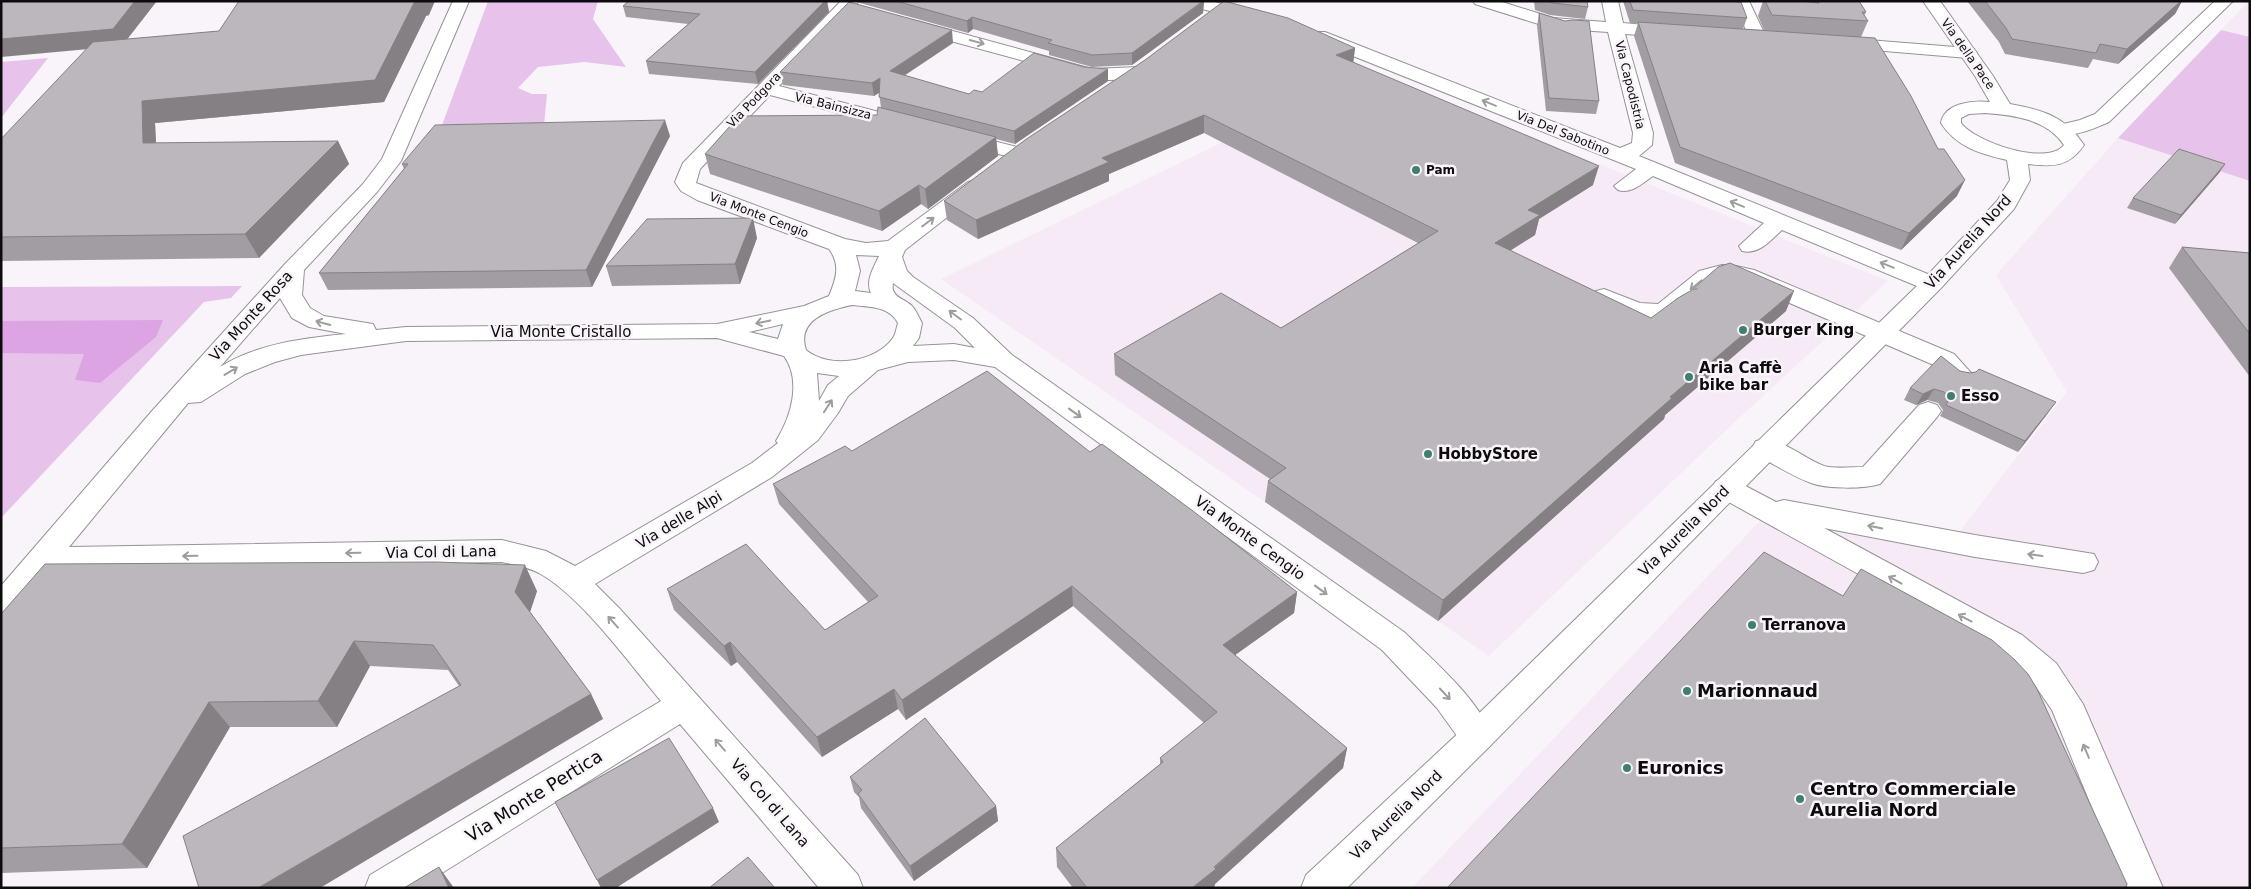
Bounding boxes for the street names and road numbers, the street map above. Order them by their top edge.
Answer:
street label: Via della Pace [1938,16,1998,92]
street label: Via Capodistria [1612,39,1648,131]
street label: Via Podgora [724,69,784,131]
street label: Via Bainsizza [793,90,873,122]
street label: Via Del Sabotino [1514,108,1612,158]
street label: Via Monte Cengio [707,190,811,240]
street label: Via Aurelia Nord [1921,191,2015,293]
street label: Via Monte Rosa [206,267,296,365]
street label: Via Monte Cristallo [491,323,631,341]
street label: Via Aurelia Nord [1635,482,1733,580]
street label: Via delle Alpi [633,487,725,553]
street label: Via Monte Cengio [1191,492,1309,584]
street label: Via Col di Lana [385,542,497,562]
street label: Via Monte Pertica [462,745,606,846]
street label: Via Col di Lana [727,755,813,851]
street label: Via Aurelia Nord [1346,766,1446,864]

